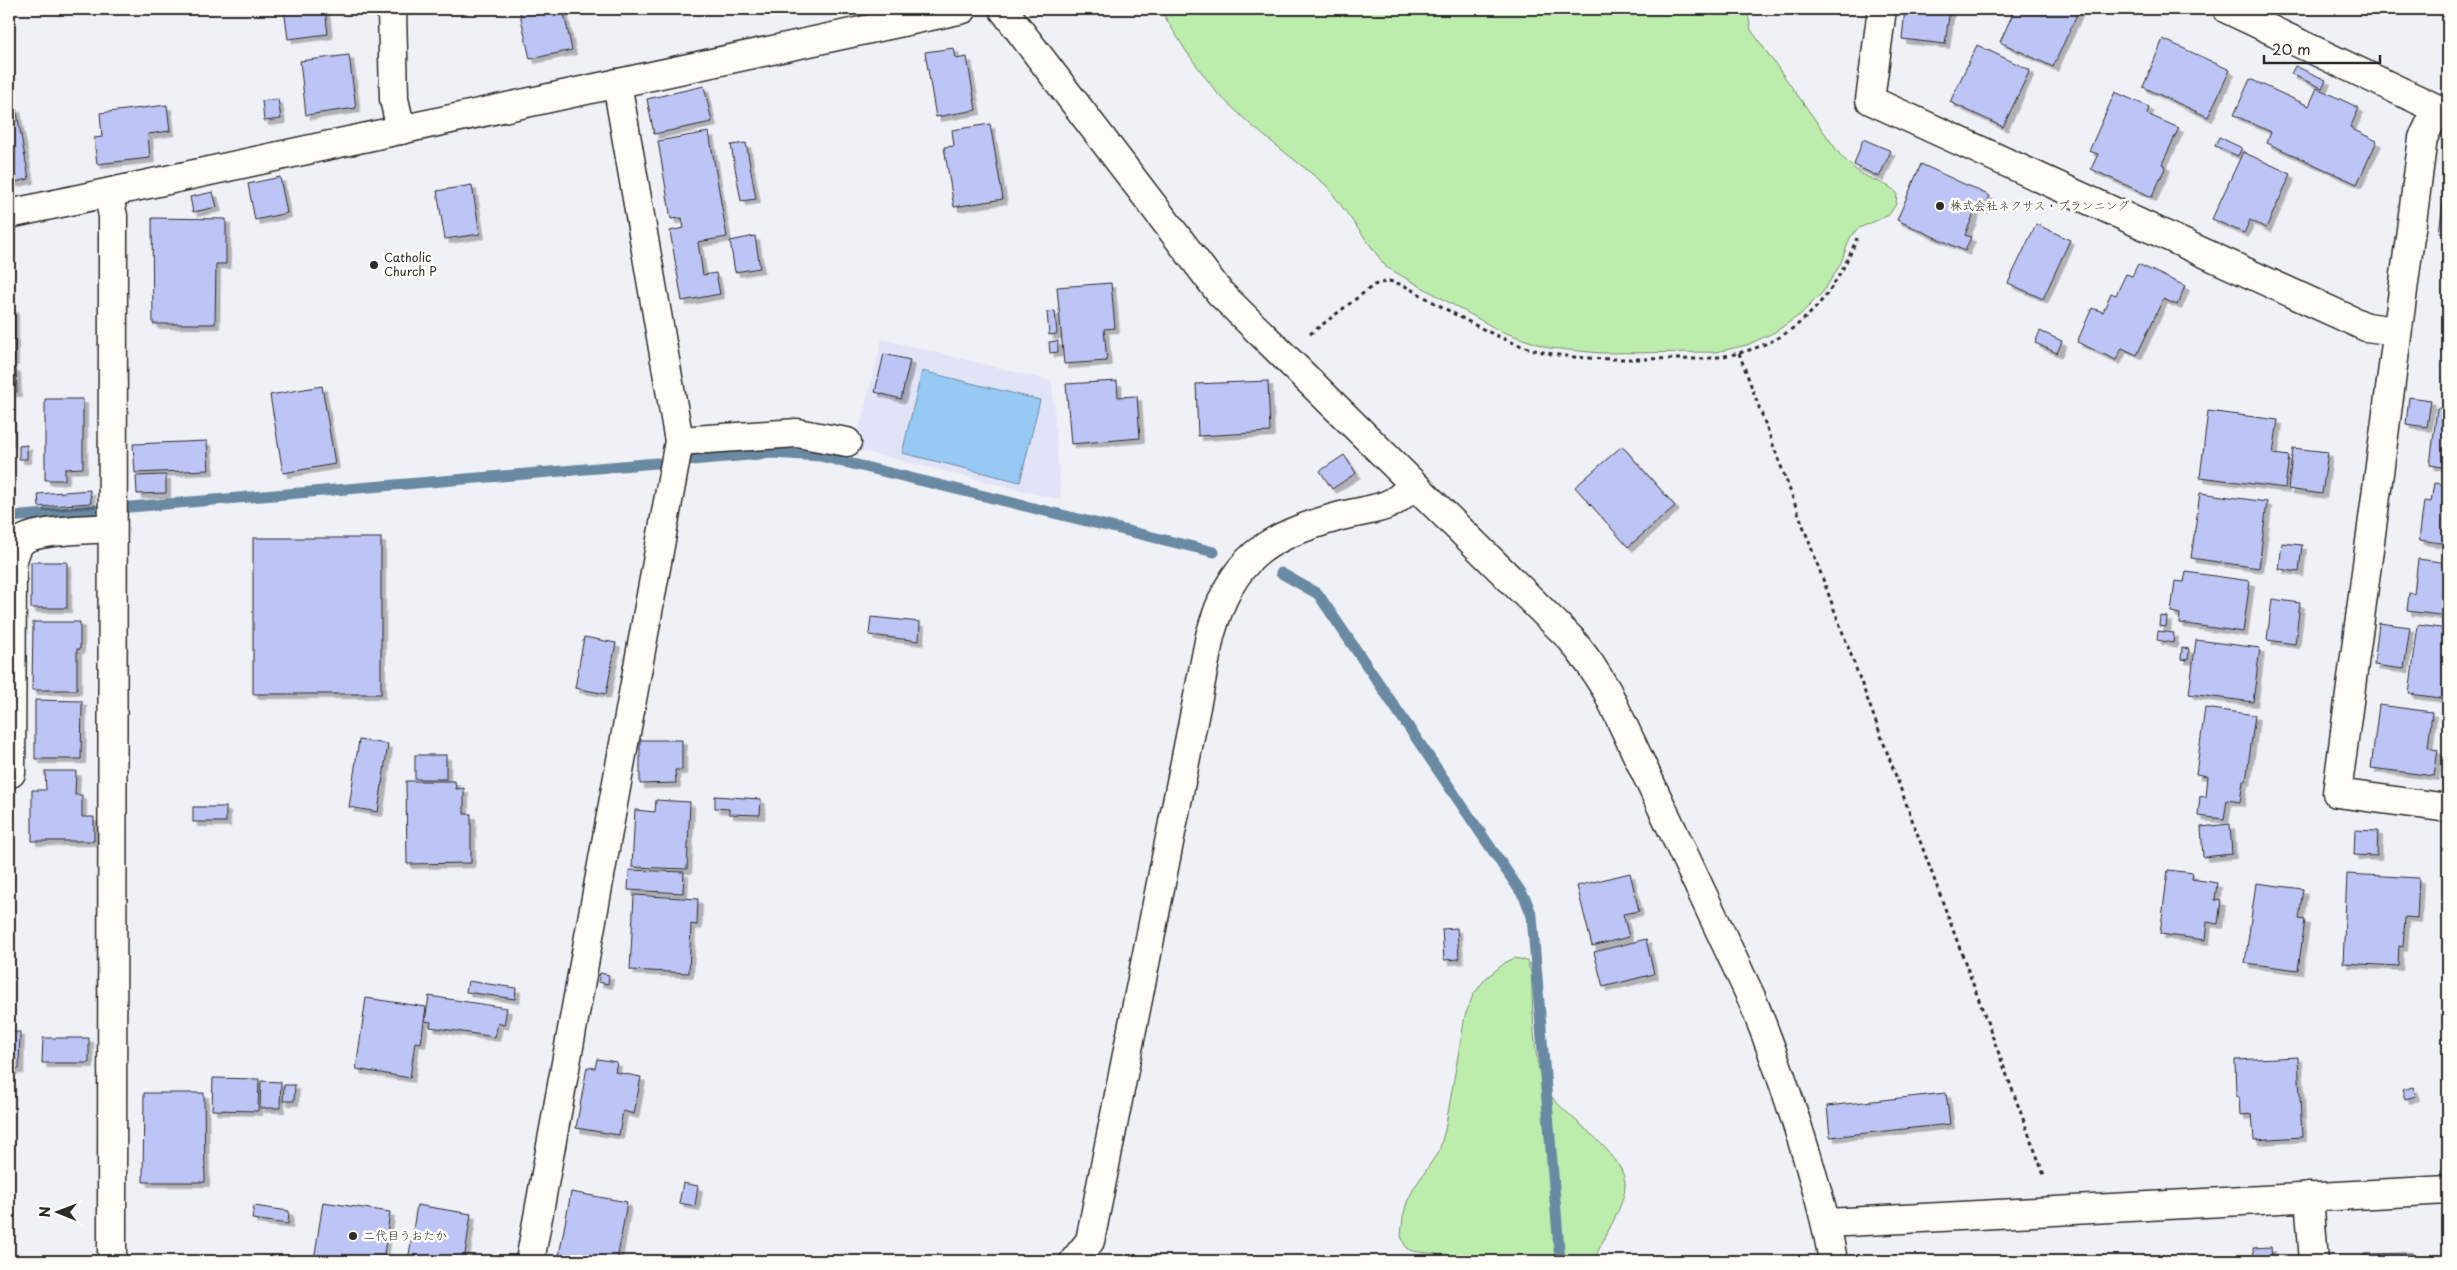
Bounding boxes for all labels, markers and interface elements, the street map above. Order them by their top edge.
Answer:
scale bar [2264,32,2381,64]
text: 20 m [2272,37,2311,60]
place label: 株式会社ネクサス・プランニング [1950,196,2130,214]
marker: 株式会社ネクサス・プランニング [1934,200,1946,212]
place label: Catholic Church P [384,248,437,280]
marker: Catholic Church P [368,259,380,271]
north arrow [32,1188,82,1238]
text: N [34,1206,55,1217]
place label: 二代目うおたか [363,1226,447,1244]
marker: 二代目うおたか [347,1230,359,1242]

